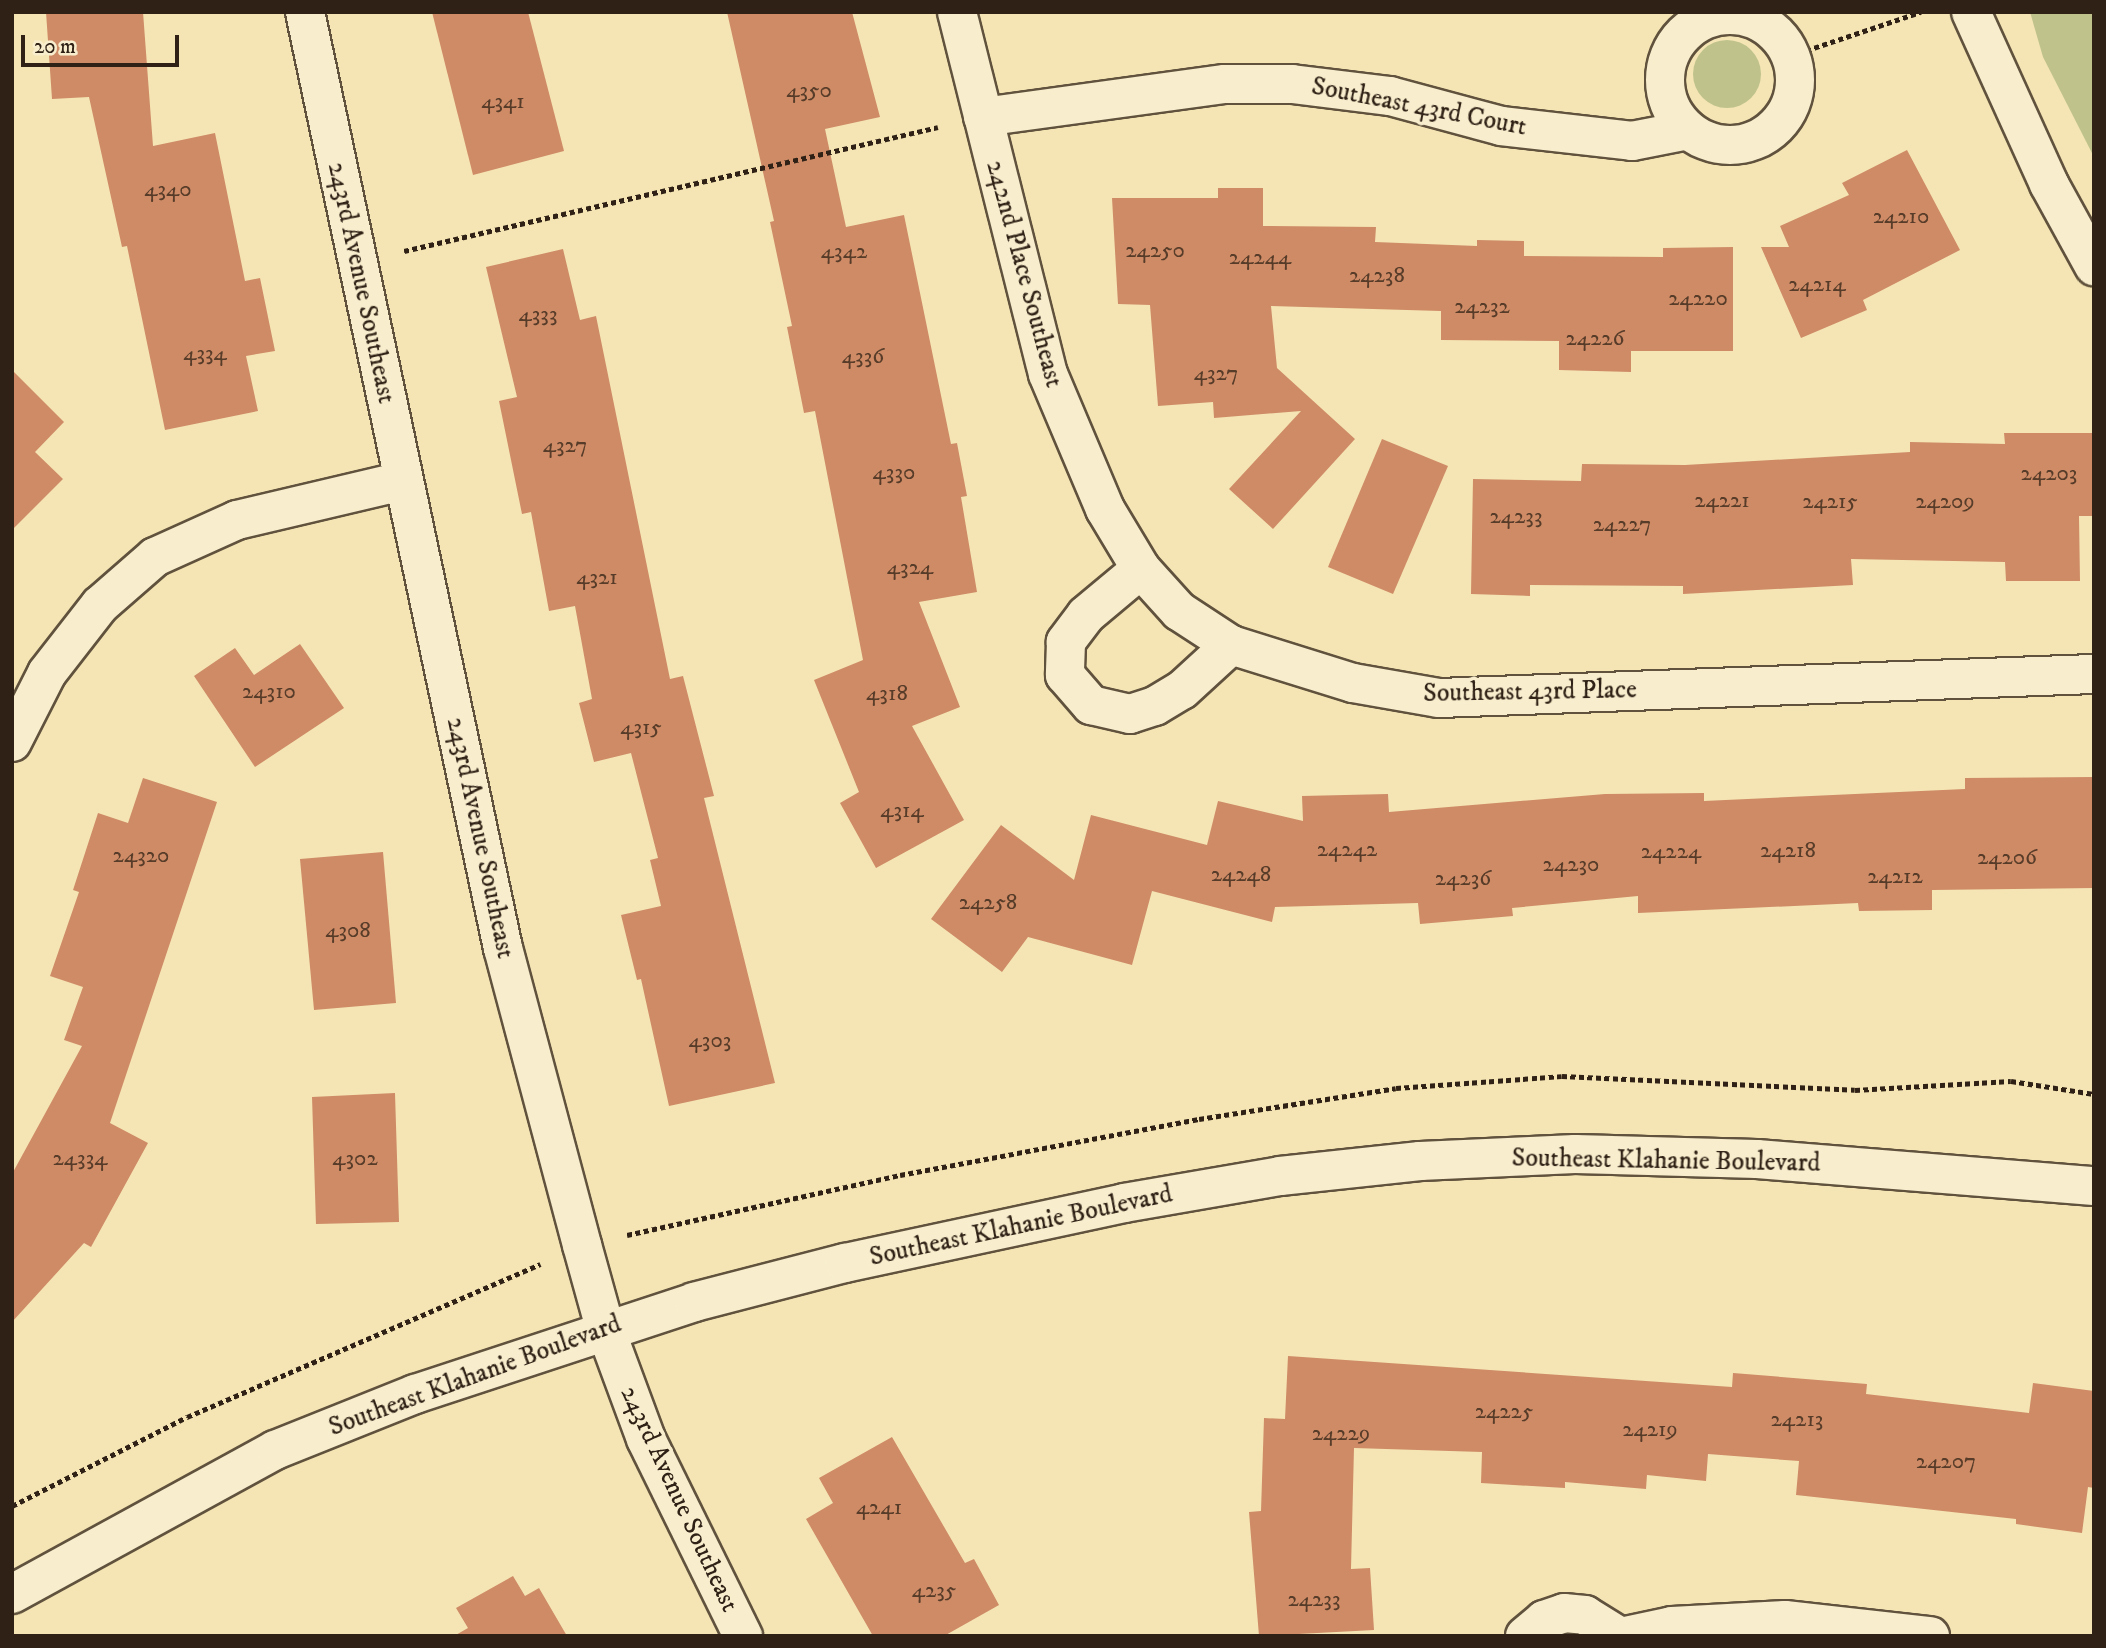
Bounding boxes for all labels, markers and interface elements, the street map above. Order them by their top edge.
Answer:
scale bar [24,21,182,65]
text: 20 m [34,34,76,60]
street label: Southeast 43rd Court [1309,71,1529,143]
house number: 4350 [786,77,832,105]
house number: 4341 [481,88,525,116]
street label: 242nd Place Southeast [979,157,1069,391]
street label: 243rd Avenue Southeast [320,160,402,406]
house number: 4340 [144,176,192,204]
house number: 24210 [1873,203,1929,231]
house number: 24250 [1125,237,1185,265]
house number: 4342 [821,238,867,266]
house number: 24244 [1229,244,1291,272]
house number: 24238 [1349,262,1405,290]
house number: 24214 [1788,271,1846,299]
house number: 24220 [1668,285,1728,313]
house number: 24232 [1454,293,1510,321]
house number: 4333 [519,301,557,329]
house number: 24226 [1565,325,1625,353]
house number: 4334 [183,340,227,368]
house number: 4336 [842,343,884,371]
house number: 4327 [1194,360,1238,388]
house number: 4327 [543,432,587,460]
house number: 4330 [873,459,915,487]
house number: 24203 [2021,460,2077,488]
house number: 24221 [1694,487,1750,515]
house number: 24215 [1802,488,1858,516]
house number: 24209 [1915,488,1975,516]
house number: 24233 [1490,503,1542,531]
house number: 24227 [1593,511,1651,539]
house number: 4324 [887,554,933,582]
house number: 4321 [576,564,618,592]
street label: Southeast 43rd Place [1423,675,1637,709]
house number: 24310 [242,678,296,706]
house number: 4318 [866,680,908,708]
house number: 4315 [620,714,662,742]
street label: 243rd Avenue Southeast [439,715,521,961]
house number: 4314 [880,797,924,825]
house number: 24242 [1317,836,1377,864]
house number: 24218 [1760,837,1816,865]
house number: 24224 [1641,838,1701,866]
house number: 24320 [113,842,169,870]
house number: 24206 [1977,844,2037,872]
house number: 24230 [1543,851,1599,879]
house number: 24248 [1211,861,1271,889]
house number: 24212 [1867,863,1923,891]
house number: 24236 [1435,865,1491,893]
house number: 24258 [959,889,1017,917]
house number: 4308 [325,917,371,945]
house number: 4303 [689,1027,731,1055]
street label: Southeast Klahanie Boulevard [1511,1143,1821,1179]
house number: 24334 [53,1145,107,1173]
house number: 4302 [332,1145,378,1173]
street label: Southeast Klahanie Boulevard [867,1179,1175,1273]
street label: Southeast Klahanie Boulevard [325,1309,625,1443]
street label: 243rd Avenue Southeast [613,1381,745,1617]
house number: 24225 [1475,1398,1533,1426]
house number: 24213 [1771,1406,1823,1434]
house number: 24219 [1622,1416,1678,1444]
house number: 24229 [1312,1420,1370,1448]
house number: 24207 [1916,1448,1976,1476]
house number: 4241 [856,1494,902,1522]
house number: 4235 [912,1577,956,1605]
house number: 24233 [1288,1586,1340,1614]

